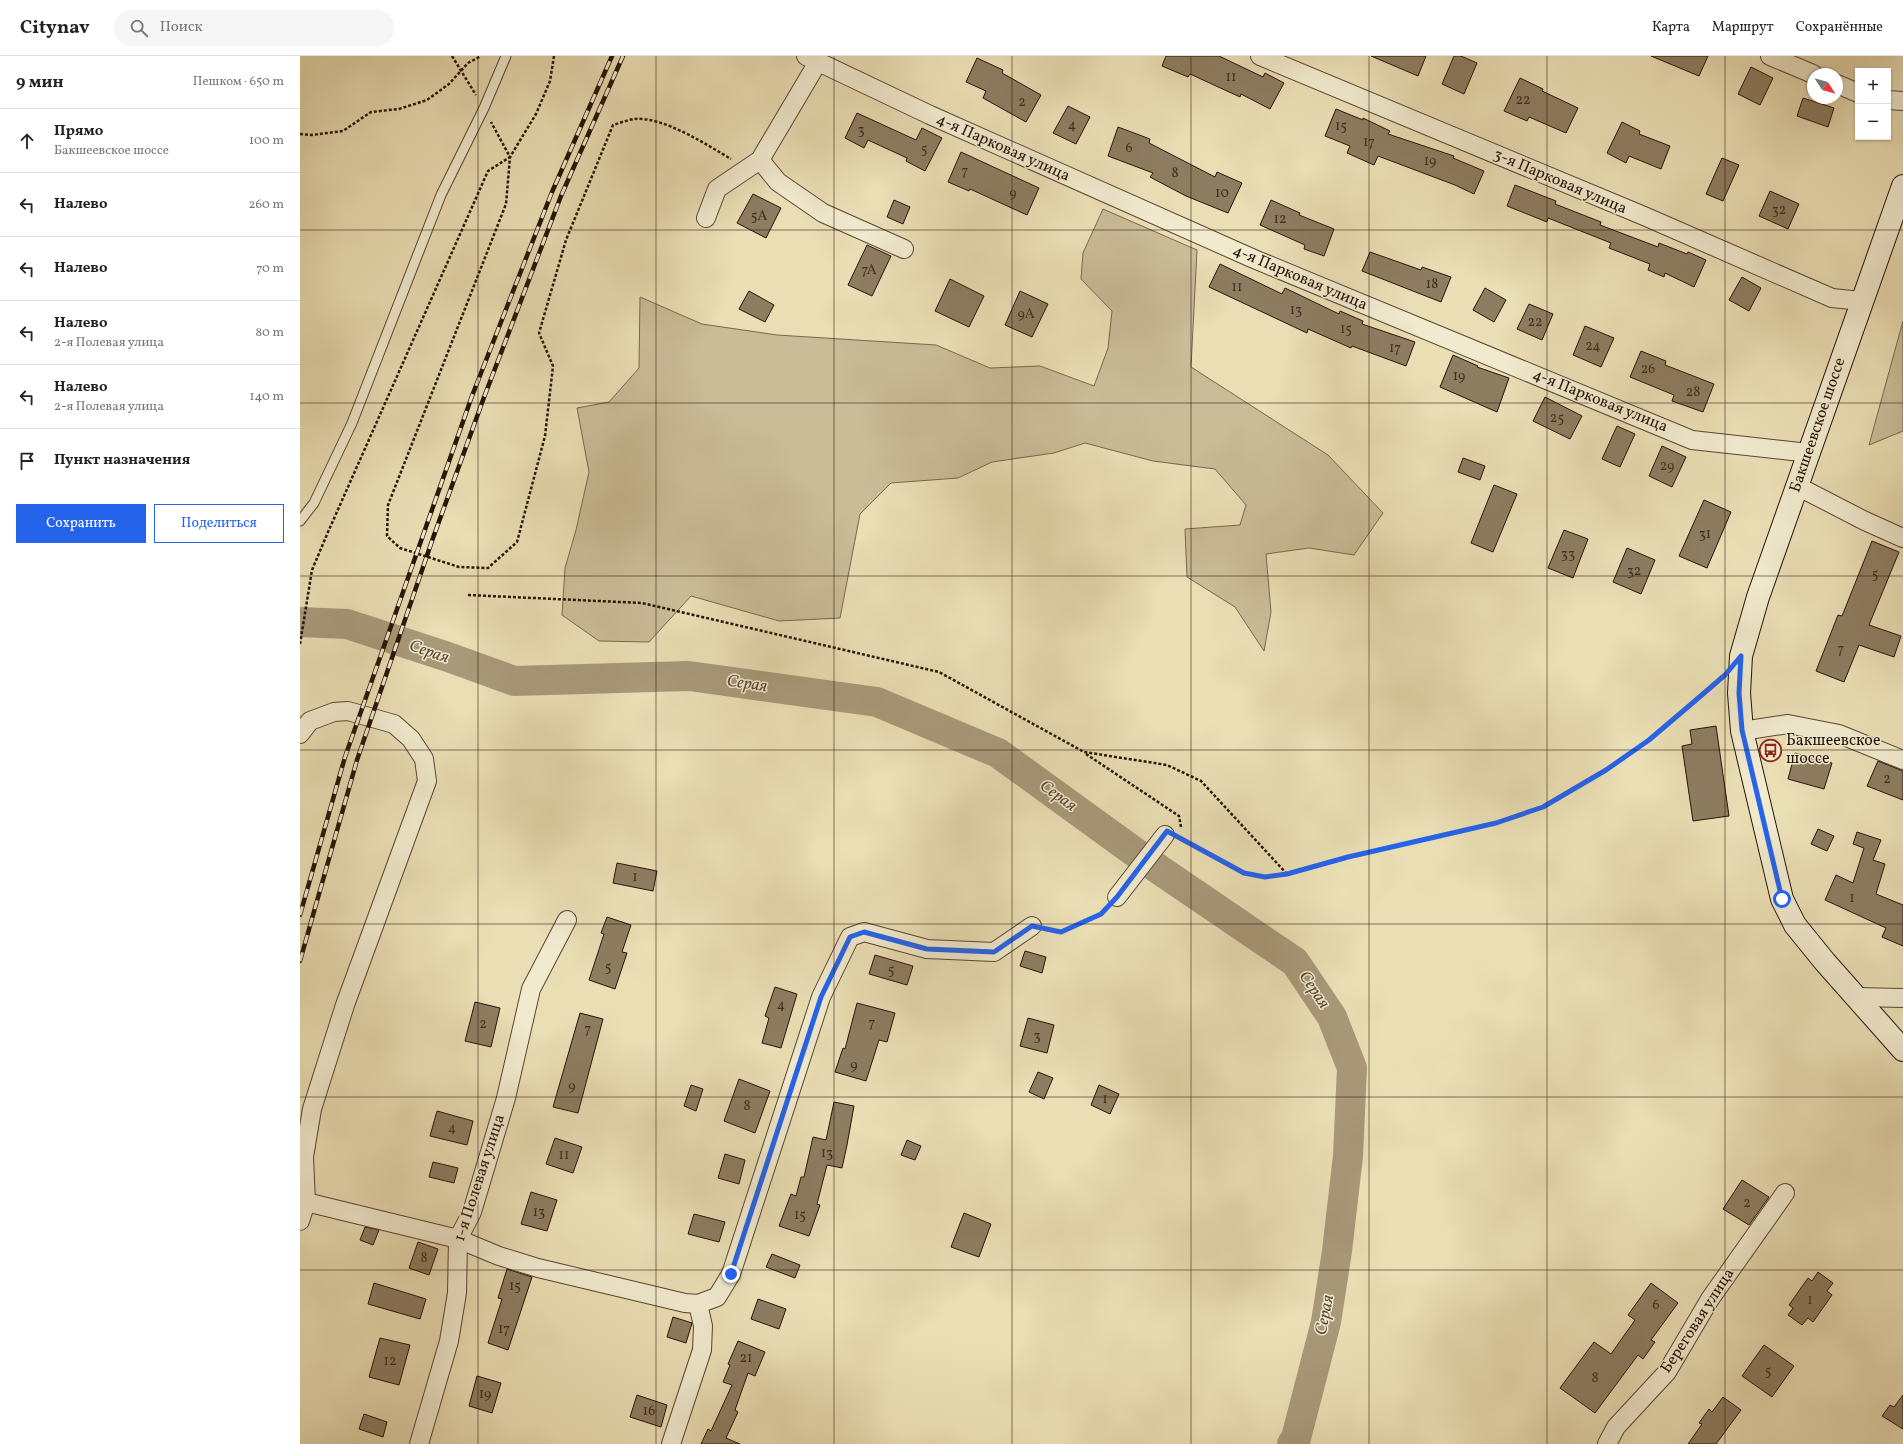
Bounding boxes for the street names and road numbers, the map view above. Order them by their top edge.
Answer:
street label: 4-я Парковая улица [933,109,1073,187]
street label: 3-я Парковая улица [1490,144,1630,220]
street label: 4-я Парковая улица [1229,240,1371,316]
street label: Бакшеевское шоссе [1785,355,1851,495]
street label: 4-я Парковая улица [1529,364,1671,438]
street label: 1-я Полевая улица [449,1112,511,1244]
street label: Береговая улица [1656,1264,1740,1378]

